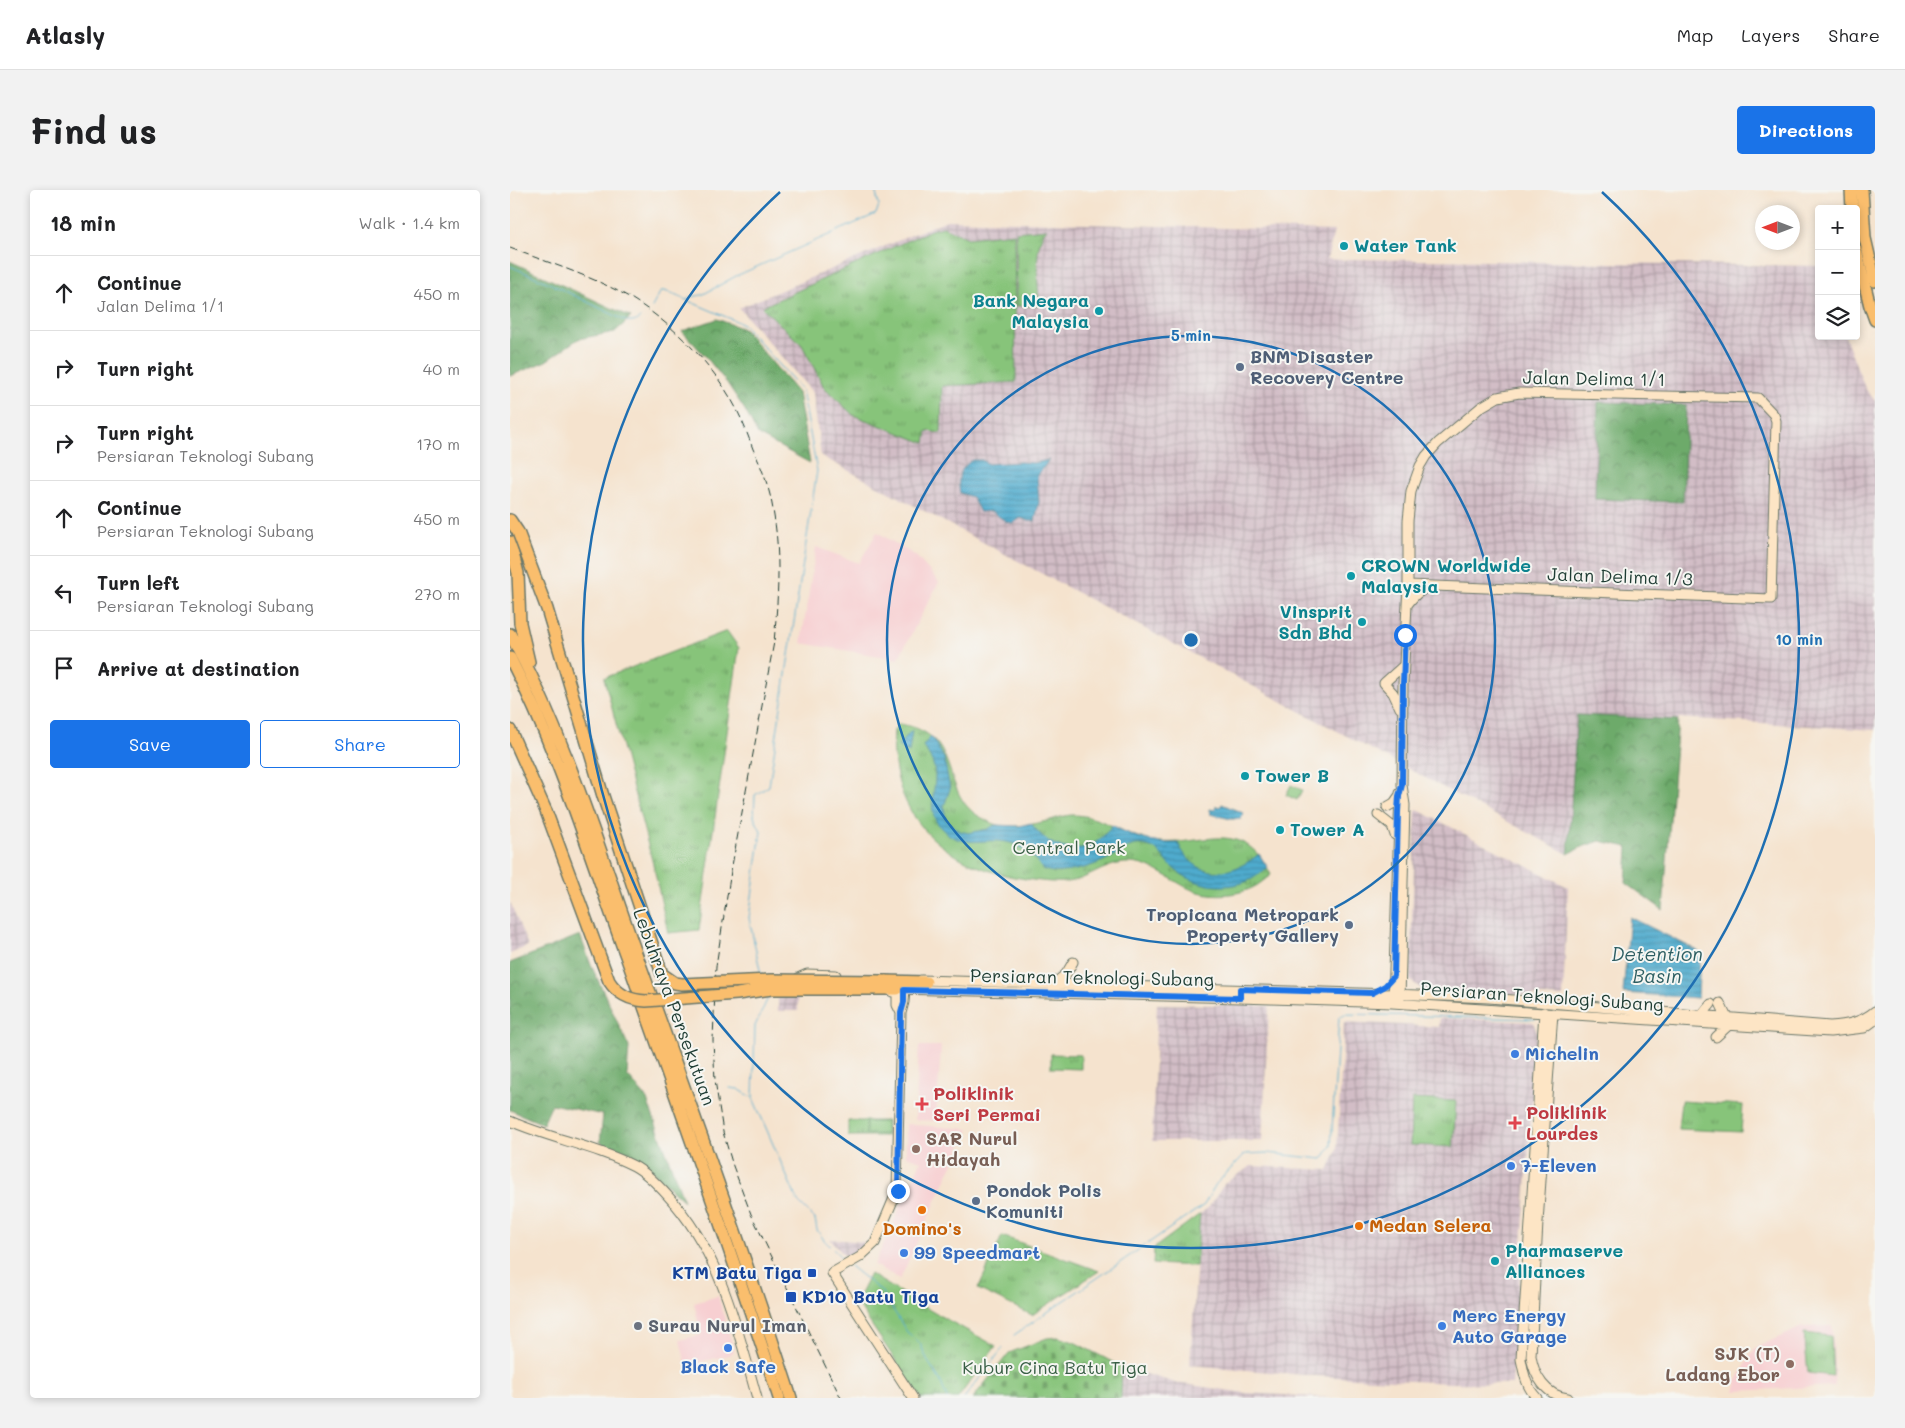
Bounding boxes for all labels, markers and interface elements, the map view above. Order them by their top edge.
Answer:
text: Atlasly [25,19,105,50]
text: Map [1677,23,1713,47]
text: Layers [1741,23,1800,47]
text: Share [1828,23,1880,47]
button: Directions [1737,106,1875,154]
text: Find us [30,107,157,153]
north arrow [1755,205,1800,250]
map controls [1815,205,1860,340]
button: + [1815,205,1860,250]
text: 18 min [50,209,116,236]
text: Walk · 1.4 km [359,212,460,233]
place label: Water Tank [1354,233,1457,257]
marker: Water Tank [1338,240,1350,252]
button: − [1815,250,1860,295]
text: Continue [97,270,182,295]
icon: ahead [50,279,78,307]
text: 450 m [414,283,460,304]
place label: Bank Negara Malaysia [973,288,1089,333]
text: Jalan Delima 1/1 [97,295,224,316]
button: layers [1815,295,1860,340]
marker: Bank Negara Malaysia [1093,305,1105,317]
text: 5 min [1171,325,1211,345]
place label: BNM Disaster Recovery Centre [1250,344,1404,389]
icon: right [50,354,78,382]
text: Turn right [97,356,194,381]
text: 40 m [423,358,460,379]
marker: BNM Disaster Recovery Centre [1234,361,1246,373]
street label: Jalan Delima 1/1 [1522,365,1666,391]
text: Turn right [97,420,194,445]
icon: right [50,429,78,457]
text: 170 m [416,433,460,454]
text: Persiaran Teknologi Subang [97,445,314,466]
text: Continue [97,495,182,520]
icon: ahead [50,504,78,532]
text: 450 m [414,508,460,529]
text: Persiaran Teknologi Subang [97,520,314,541]
place label: CROWN Worldwide Malaysia [1361,553,1531,598]
street label: Jalan Delima 1/3 [1547,561,1693,591]
text: Turn left [97,570,180,595]
marker: CROWN Worldwide Malaysia [1345,570,1357,582]
icon: left [50,579,78,607]
text: 270 m [414,583,460,604]
text: Persiaran Teknologi Subang [97,595,314,616]
place label: Vinsprit Sdn Bhd [1279,599,1352,644]
marker: Vinsprit Sdn Bhd [1356,616,1368,628]
route start [1394,624,1417,647]
text: 10 min [1775,629,1823,649]
centre of rings [1182,631,1200,649]
icon: arrive [50,654,78,682]
text: Arrive at destination [97,656,300,681]
button: Save [50,720,250,768]
button: Share [260,720,460,768]
place label: Tower B [1255,763,1329,787]
marker: Tower B [1239,770,1251,782]
place label: Tower A [1290,817,1365,841]
marker: Tower A [1274,824,1286,836]
park label: Central Park [1012,835,1126,859]
place label: Tropicana Metropark Property Gallery [1146,902,1339,947]
street label: Lebuhraya Persekutuan [628,905,722,1109]
marker: Tropicana Metropark Property Gallery [1343,919,1355,931]
water label: Detention Basin [1611,941,1703,988]
street label: Persiaran Teknologi Subang [970,963,1214,991]
street label: Persiaran Teknologi Subang [1420,976,1665,1016]
place label: Michelin [1525,1041,1599,1065]
marker: Michelin [1509,1048,1521,1060]
place label: Poliklinik Seri Permai [933,1081,1041,1126]
marker: Poliklinik Seri Permai [915,1097,929,1111]
place label: Poliklinik Lourdes [1526,1100,1607,1145]
marker: Poliklinik Lourdes [1508,1116,1522,1130]
place label: SAR Nurul Hidayah [926,1126,1017,1171]
marker: SAR Nurul Hidayah [910,1143,922,1155]
place label: 7-Eleven [1521,1153,1597,1177]
marker: 7-Eleven [1505,1160,1517,1172]
place label: Pondok Polis Komuniti [986,1178,1101,1223]
route end [887,1180,910,1203]
marker: Pondok Polis Komuniti [970,1195,982,1207]
marker: Domino's [916,1204,928,1216]
place label: Medan Selera [1369,1213,1492,1237]
place label: Domino's [882,1216,962,1240]
marker: Medan Selera [1353,1220,1365,1232]
place label: Pharmaserve Alliances [1505,1238,1623,1283]
place label: 99 Speedmart [914,1240,1040,1264]
marker: 99 Speedmart [898,1247,910,1259]
marker: Pharmaserve Alliances [1489,1255,1501,1267]
place label: KTM Batu Tiga [672,1260,802,1284]
marker: KTM Batu Tiga [806,1267,818,1279]
place label: KD10 Batu Tiga [802,1284,939,1308]
marker: KD10 Batu Tiga [784,1290,798,1304]
place label: Merc Energy Auto Garage [1452,1303,1567,1348]
place label: Surau Nurul Iman [648,1313,807,1337]
marker: Surau Nurul Iman [632,1320,644,1332]
marker: Merc Energy Auto Garage [1436,1320,1448,1332]
place label: SJK (T) Ladang Ebor [1665,1341,1780,1386]
marker: Black Safe [722,1342,734,1354]
place label: Black Safe [680,1354,776,1378]
park label: Kubur Cina Batu Tiga [962,1355,1148,1379]
marker: SJK (T) Ladang Ebor [1784,1358,1796,1370]

